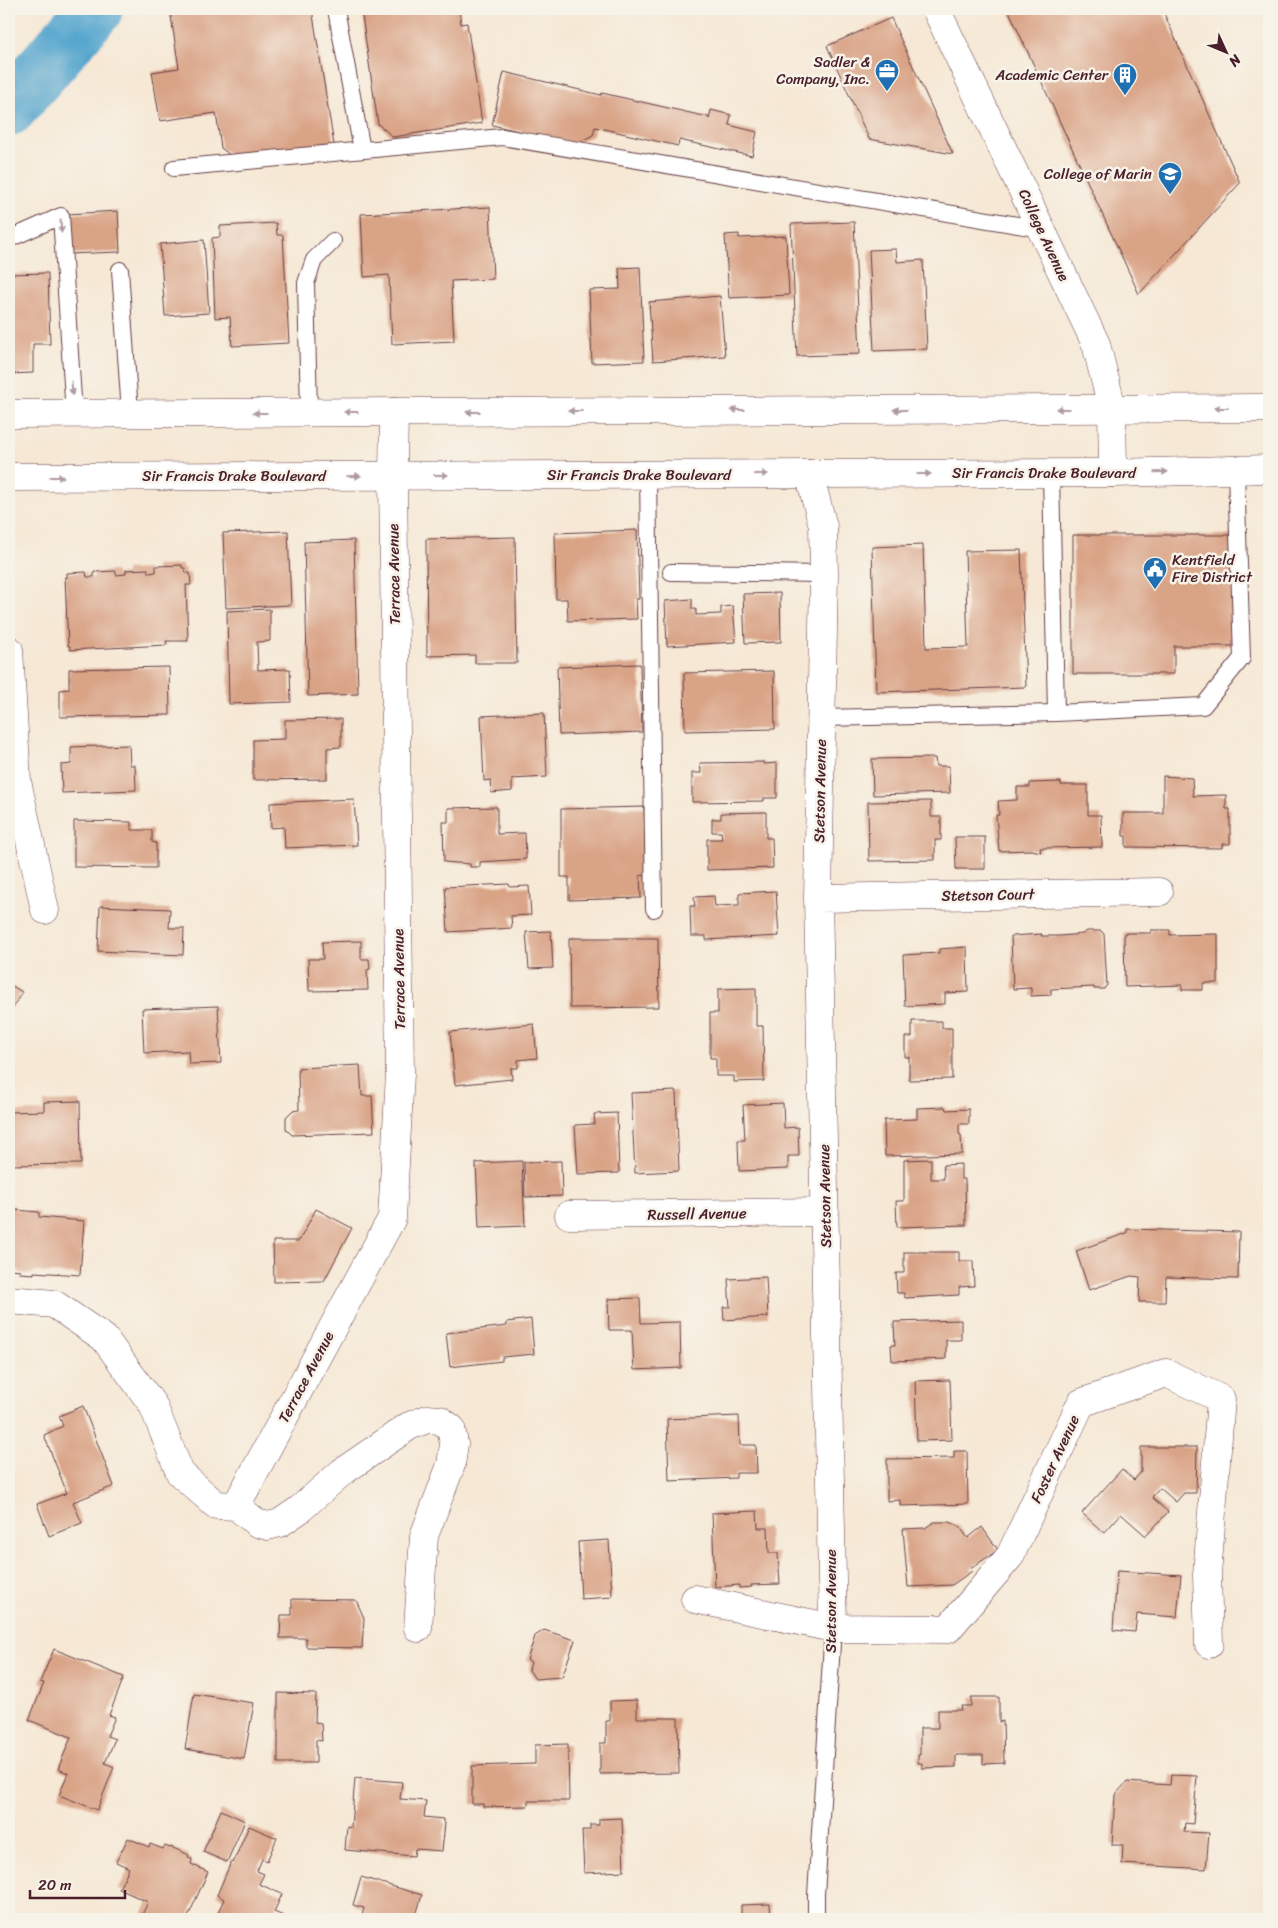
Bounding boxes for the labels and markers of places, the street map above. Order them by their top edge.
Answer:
place label: Sadler & Company, Inc. [776,49,870,92]
office icon: Sadler & Company, Inc. [874,58,900,92]
place label: Academic Center [994,62,1109,88]
building icon: Academic Center [1112,62,1138,96]
place label: College of Marin [1044,161,1152,187]
school or university icon: College of Marin [1157,161,1183,195]
place label: Kentfield Fire District [1172,547,1253,590]
public building icon: Kentfield Fire District [1142,556,1168,590]

